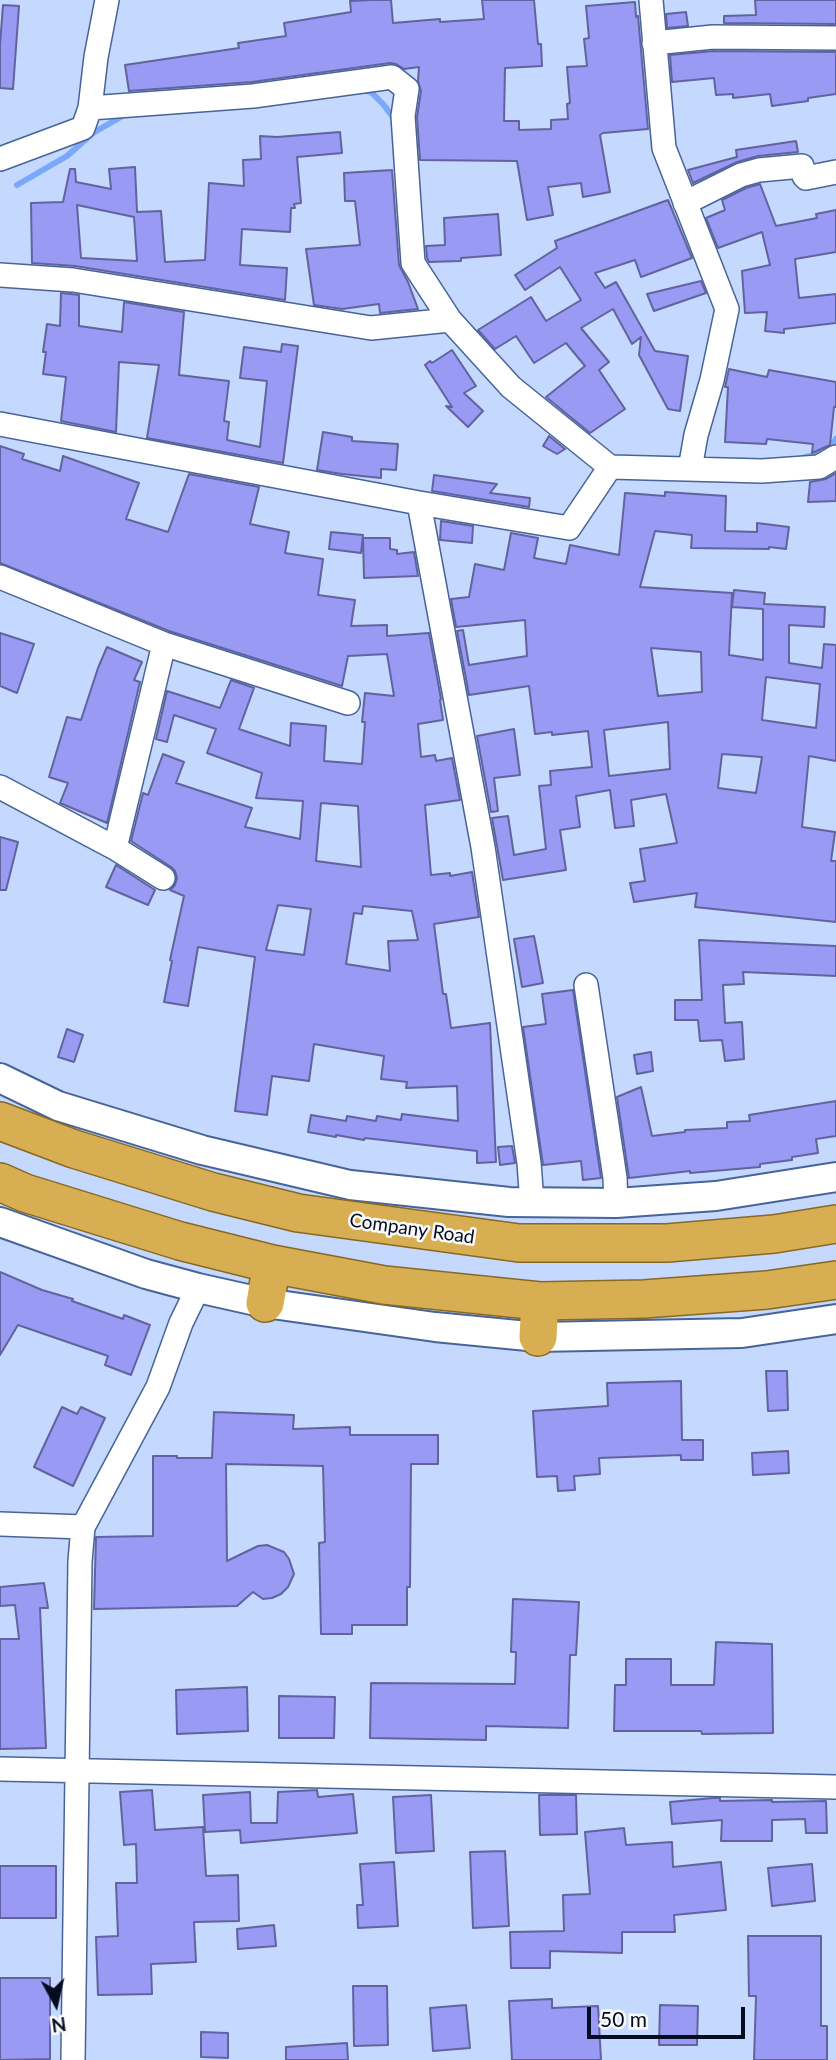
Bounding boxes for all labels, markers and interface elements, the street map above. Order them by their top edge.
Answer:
street label: Company Road [348,1209,476,1249]
north arrow [21,1969,91,2039]
scale bar [591,1994,748,2038]
text: 50 m [600,2006,647,2031]
text: N [50,2013,68,2038]

